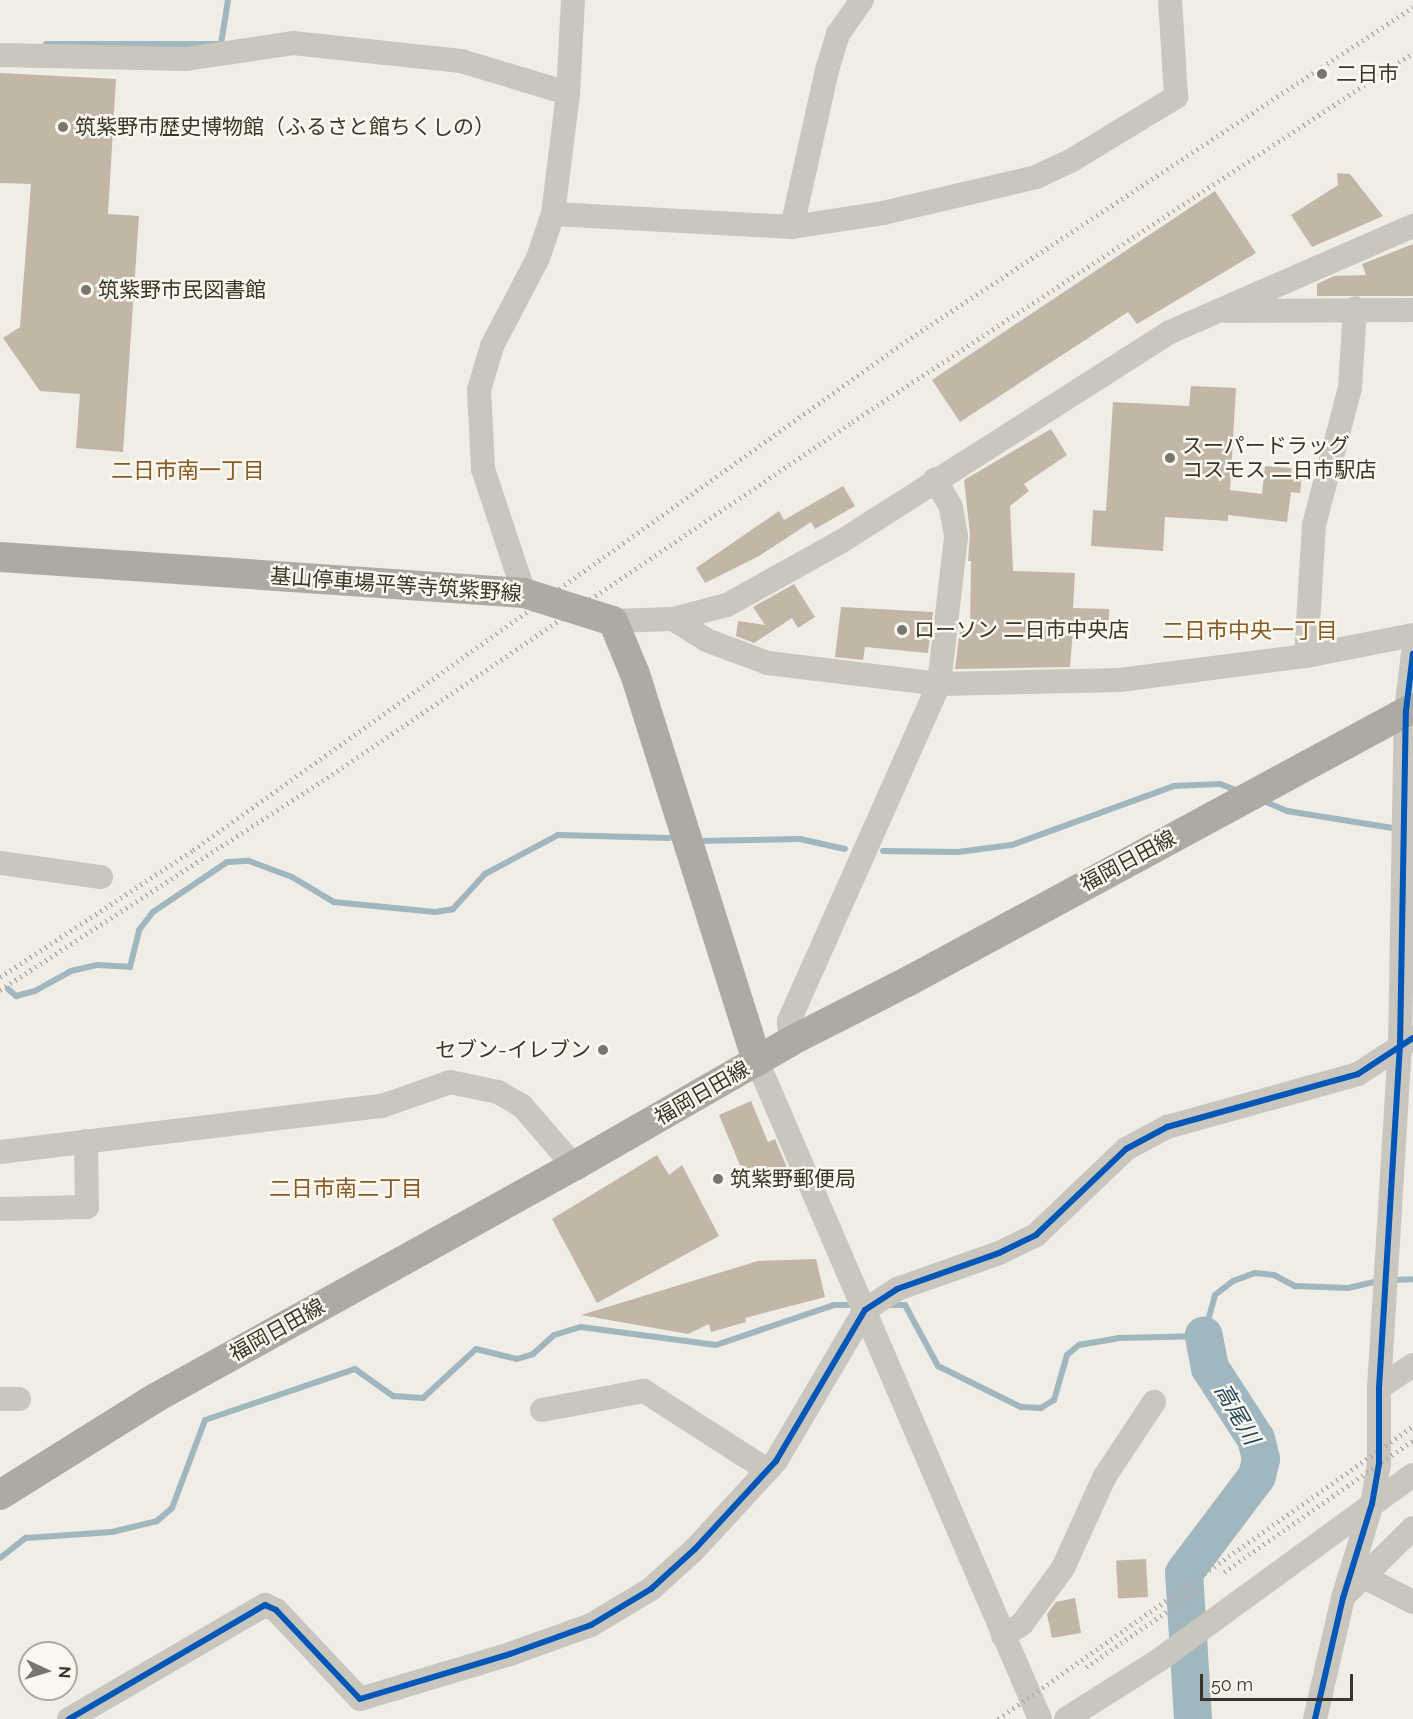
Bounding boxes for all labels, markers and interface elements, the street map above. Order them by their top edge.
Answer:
place label: 二日市 [1336,61,1399,87]
marker: 二日市 [1313,65,1331,83]
place label: 筑紫野市歴史博物館（ふるさと館ちくしの） [75,114,495,140]
marker: 筑紫野市歴史博物館（ふるさと館ちくしの） [56,120,70,134]
place label: 筑紫野市民図書館 [98,277,266,303]
marker: 筑紫野市民図書館 [79,283,93,297]
place label: スーパードラッグ コスモス 二日市駅店 [1182,433,1376,483]
marker: スーパードラッグ コスモス 二日市駅店 [1163,451,1177,465]
district label: 二日市南一丁目 [111,458,265,484]
street label: 基山停車場平等寺筑紫野線 [269,564,523,606]
place label: ローソン 二日市中央店 [914,617,1129,643]
district label: 二日市中央一丁目 [1162,618,1338,644]
marker: ローソン 二日市中央店 [895,623,909,637]
street label: 福岡日田線 [1076,825,1180,897]
place label: セブン-イレブン [435,1037,591,1063]
marker: セブン-イレブン [596,1043,610,1057]
street label: 福岡日田線 [650,1056,754,1130]
place label: 筑紫野郵便局 [730,1166,856,1192]
marker: 筑紫野郵便局 [711,1172,725,1186]
district label: 二日市南二丁目 [269,1176,423,1202]
street label: 福岡日田線 [225,1294,329,1366]
water label: 高尾川 [1209,1379,1265,1449]
north arrow [18,1641,78,1701]
scale bar [1203,1662,1356,1700]
text: N [55,1665,74,1679]
text: 50 m [1211,1674,1253,1695]

